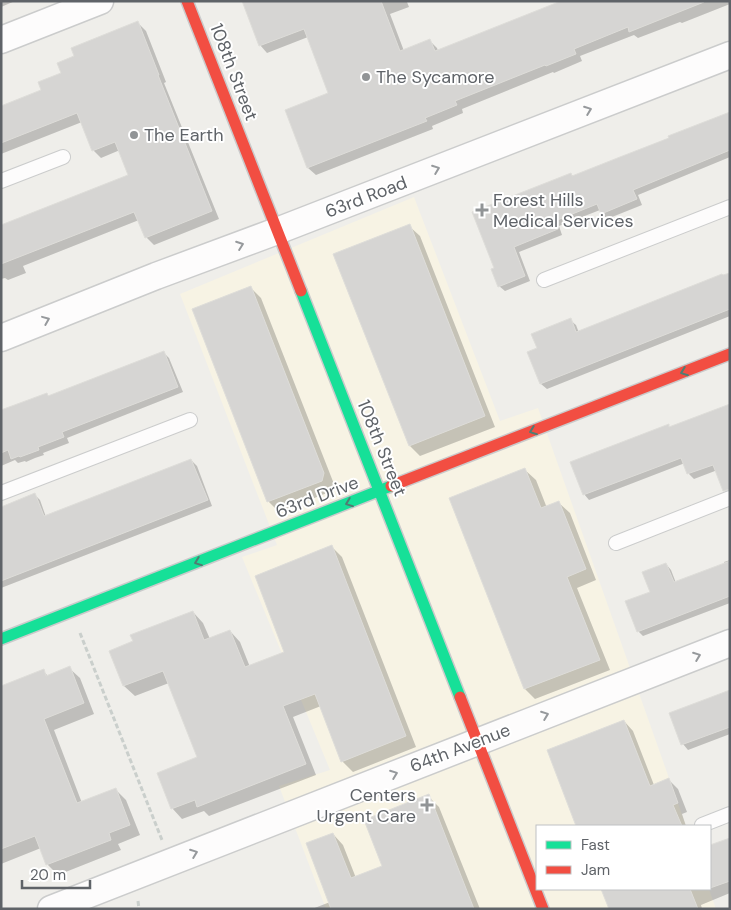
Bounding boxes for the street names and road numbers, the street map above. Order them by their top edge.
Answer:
street label: 108th Street [205,20,263,124]
street label: 63rd Road [321,170,411,224]
street label: 108th Street [352,396,412,500]
street label: 63rd Drive [272,470,362,524]
street label: 64th Avenue [406,718,514,778]

